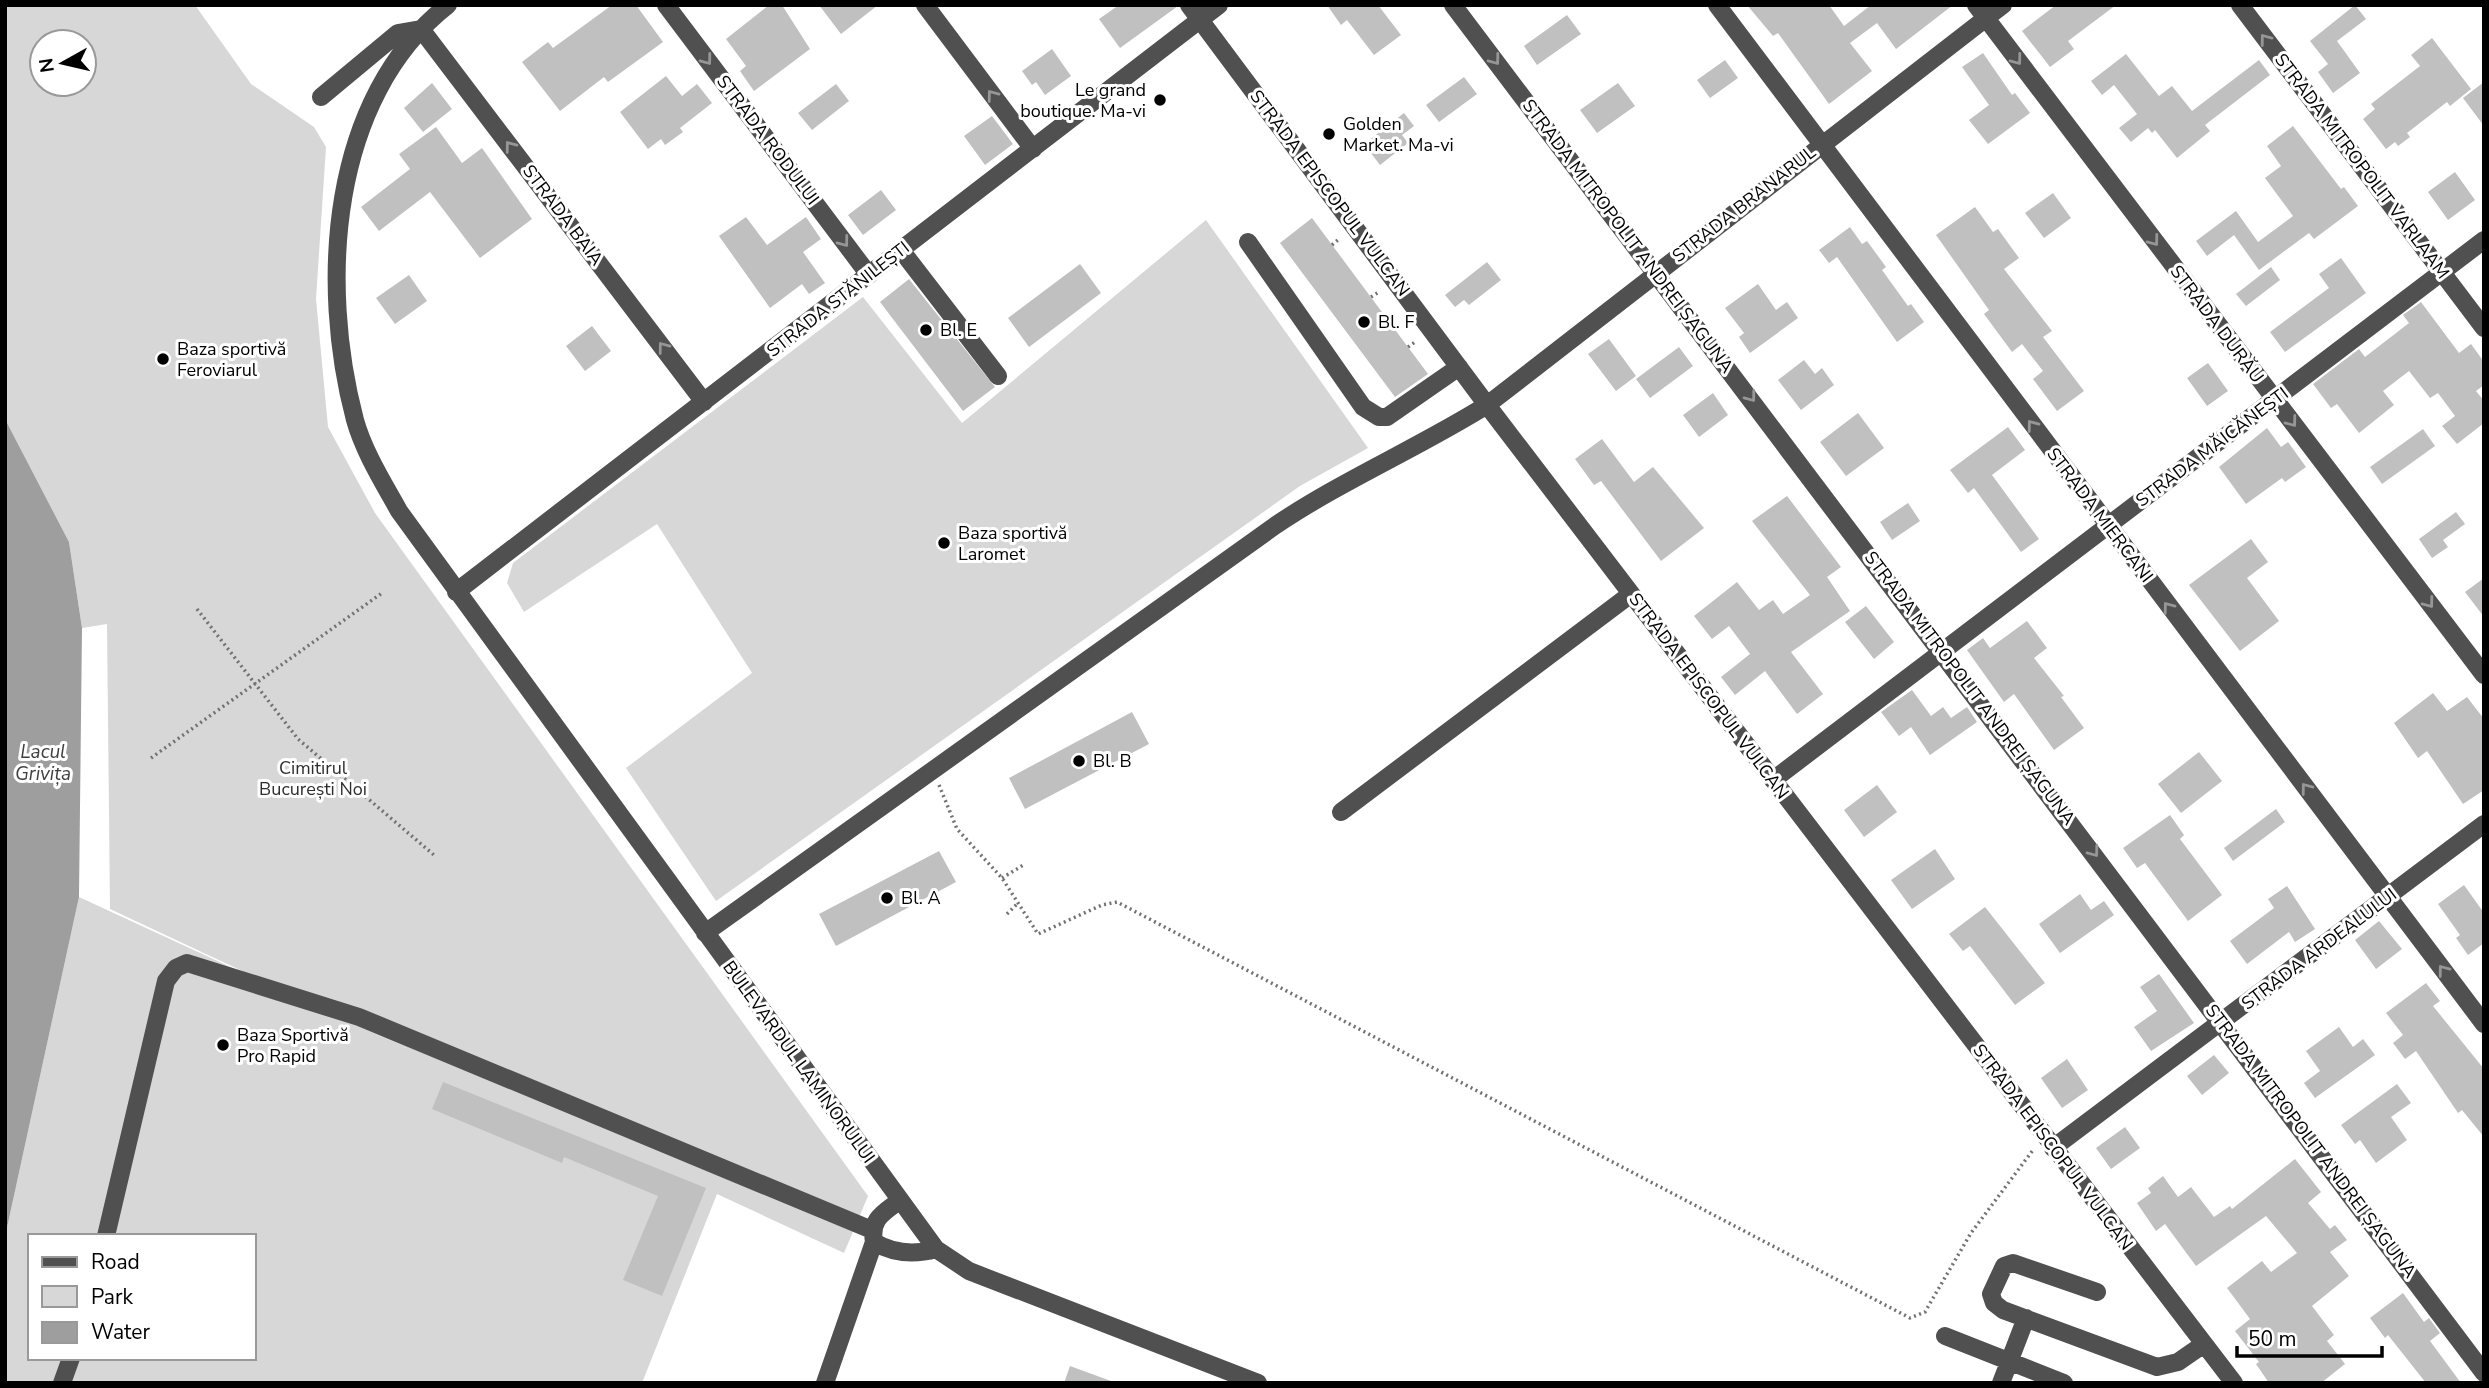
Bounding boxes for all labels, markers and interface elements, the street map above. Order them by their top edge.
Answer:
north arrow [28,28,98,98]
one-way arrow [2261,34,2274,47]
street label: STRADA MITROPOLIT VARLAAM [2269,48,2455,284]
one-way arrow [699,52,712,65]
one-way arrow [1486,52,1499,64]
one-way arrow [2008,52,2021,64]
text: N [33,56,61,74]
street label: STRADA RODULUI [711,70,825,210]
place label: Le grand boutique. Ma-vi [1020,78,1146,123]
street label: STRADA EPISCOPUL VULCAN [1244,85,1416,301]
one-way arrow [988,90,1001,102]
marker: Le grand boutique. Ma-vi [1152,92,1168,108]
street label: STRADA MITROPOLIT ANDREI ȘAGUNA [1517,94,1739,378]
place label: Golden Market. Ma-vi [1343,112,1454,157]
marker: Golden Market. Ma-vi [1321,126,1337,142]
street label: STRADA BRANARUL [1667,140,1821,268]
one-way arrow [506,141,519,154]
street label: STRADA BAIA [517,160,609,270]
one-way arrow [2146,233,2159,246]
one-way arrow [836,234,849,246]
street label: STRADA STĂNILEȘTI [762,236,914,362]
street label: STRADA DURĂU [2165,260,2269,388]
place label: Bl. F [1378,310,1414,334]
marker: Bl. F [1356,314,1372,330]
place label: Bl. E [940,318,977,342]
marker: Bl. E [918,322,934,338]
place label: Baza sportivă Feroviarul [177,337,286,382]
one-way arrow [658,342,671,355]
marker: Baza sportivă Feroviarul [155,351,171,367]
street label: STRADA MĂICĂNEȘTI [2131,382,2293,512]
one-way arrow [1742,389,1755,402]
one-way arrow [2283,415,2296,427]
one-way arrow [2028,420,2040,433]
street label: STRADA MIERCANI [2041,443,2159,587]
place label: Baza sportivă Laromet [958,521,1067,566]
marker: Baza sportivă Laromet [936,535,952,551]
street label: STRADA MITROPOLIT ANDREI ȘAGUNA [1859,546,2081,830]
street label: STRADA EPISCOPUL VULCAN [1623,588,1795,804]
one-way arrow [2421,596,2434,608]
one-way arrow [2164,602,2177,615]
water label: Lacul Grivița [15,739,71,787]
place label: Bl. B [1093,749,1132,773]
marker: Bl. B [1071,753,1087,769]
park label: Cimitirul București Noi [259,756,367,801]
one-way arrow [2301,784,2314,796]
one-way arrow [2086,845,2099,857]
street label: STRADA ARDEALULUI [2236,883,2402,1015]
place label: Bl. A [901,886,941,910]
marker: Bl. A [879,890,895,906]
street label: BULEVARDUL LAMINORULUI [717,956,881,1168]
one-way arrow [2438,965,2451,978]
street label: STRADA MITROPOLIT ANDREI ȘAGUNA [2200,999,2422,1283]
place label: Baza Sportivă Pro Rapid [237,1023,349,1068]
marker: Baza Sportivă Pro Rapid [215,1037,231,1053]
street label: STRADA EPISCOPUL VULCAN [1967,1039,2139,1255]
legend [28,1234,256,1360]
text: Road [91,1248,140,1276]
text: Park [91,1283,133,1311]
scale bar [2237,1314,2382,1358]
text: Water [91,1318,150,1346]
text: 50 m [2248,1325,2297,1353]

